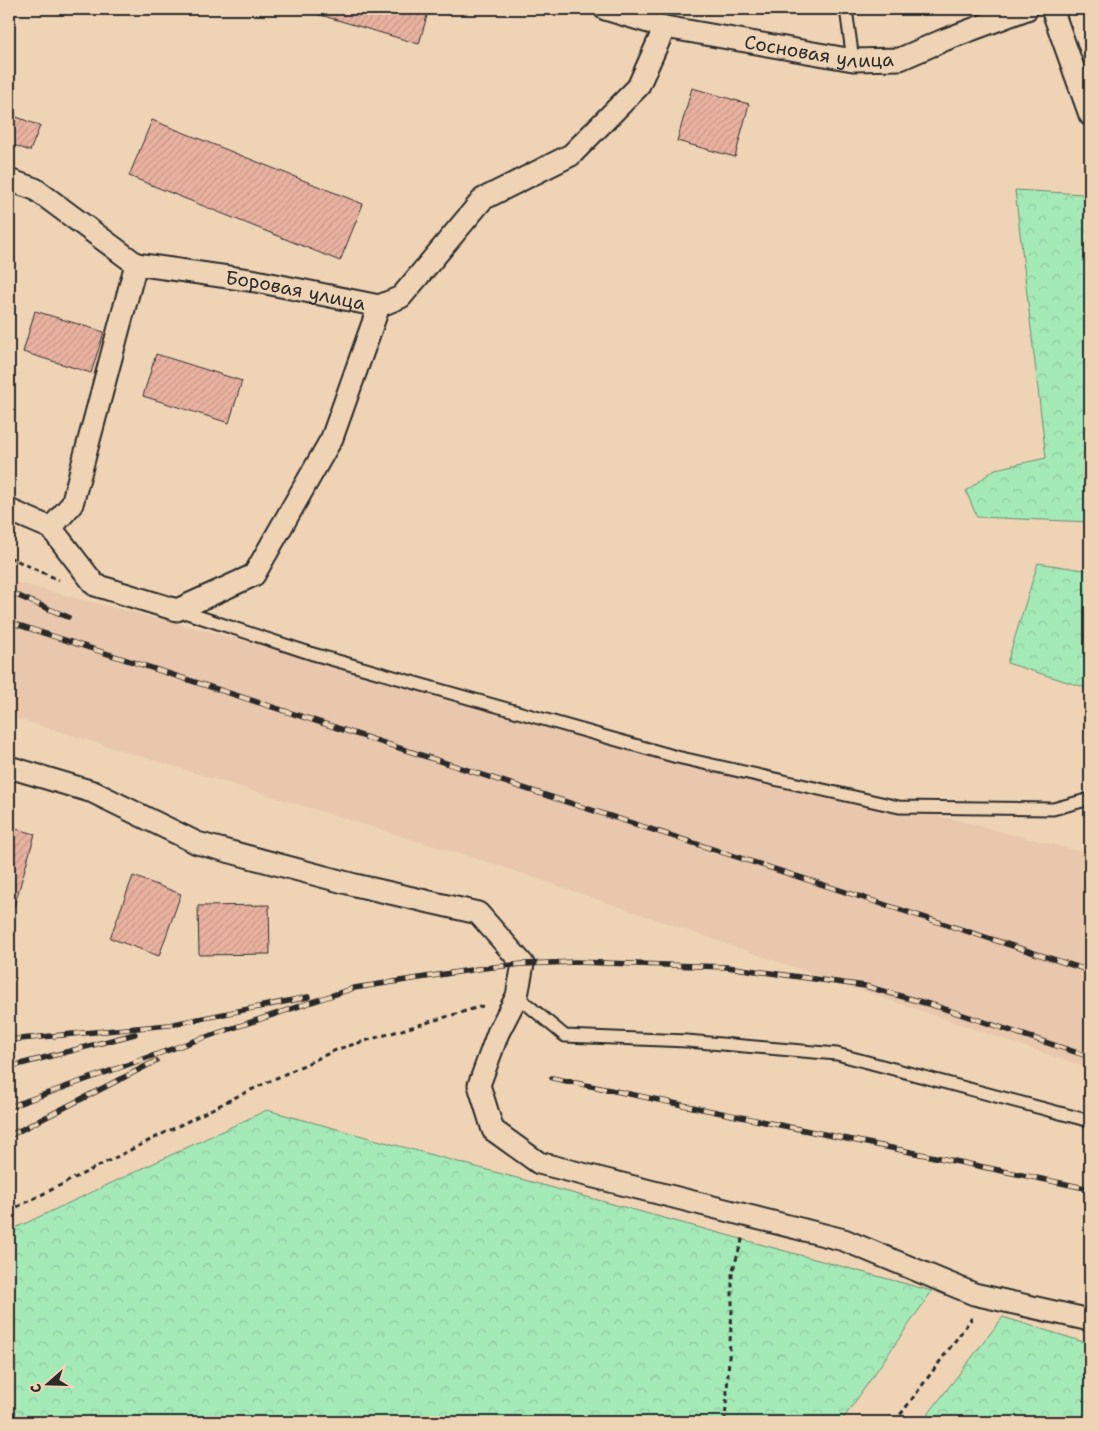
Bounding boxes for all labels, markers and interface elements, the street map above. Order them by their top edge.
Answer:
street label: Сосновая улица [743,29,894,73]
street label: Боровая улица [224,264,368,316]
north arrow [22,1358,72,1408]
text: С [26,1381,46,1396]

